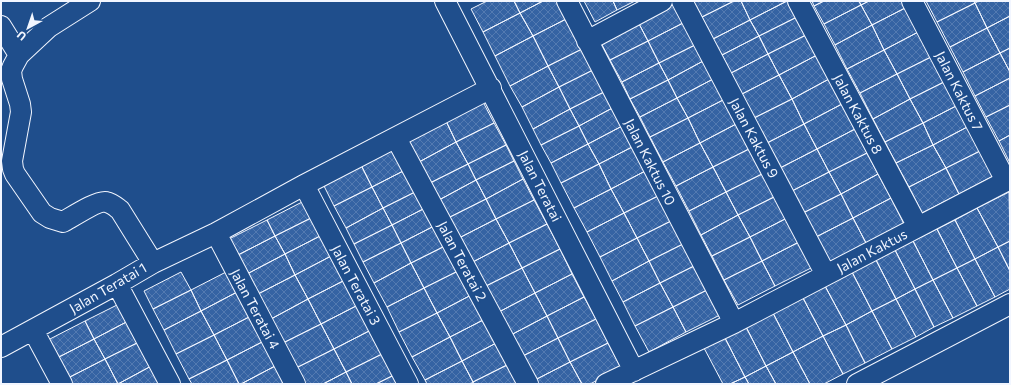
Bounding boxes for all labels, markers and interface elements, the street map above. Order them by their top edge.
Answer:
north arrow [8,8,48,48]
text: U [14,28,28,44]
street label: Jalan Kaktus 7 [932,48,987,134]
street label: Jalan Kaktus 8 [830,71,887,157]
street label: Jalan Kaktus 9 [726,95,783,181]
street label: Jalan Kaktus 10 [621,116,680,208]
street label: Jalan Teratai [515,147,566,224]
street label: Jalan Teratai 2 [434,218,491,304]
street label: Jalan Kaktus [834,225,910,276]
street label: Jalan Teratai 3 [328,242,385,328]
street label: Jalan Teratai 1 [66,259,149,317]
street label: Jalan Teratai 4 [227,266,284,352]

